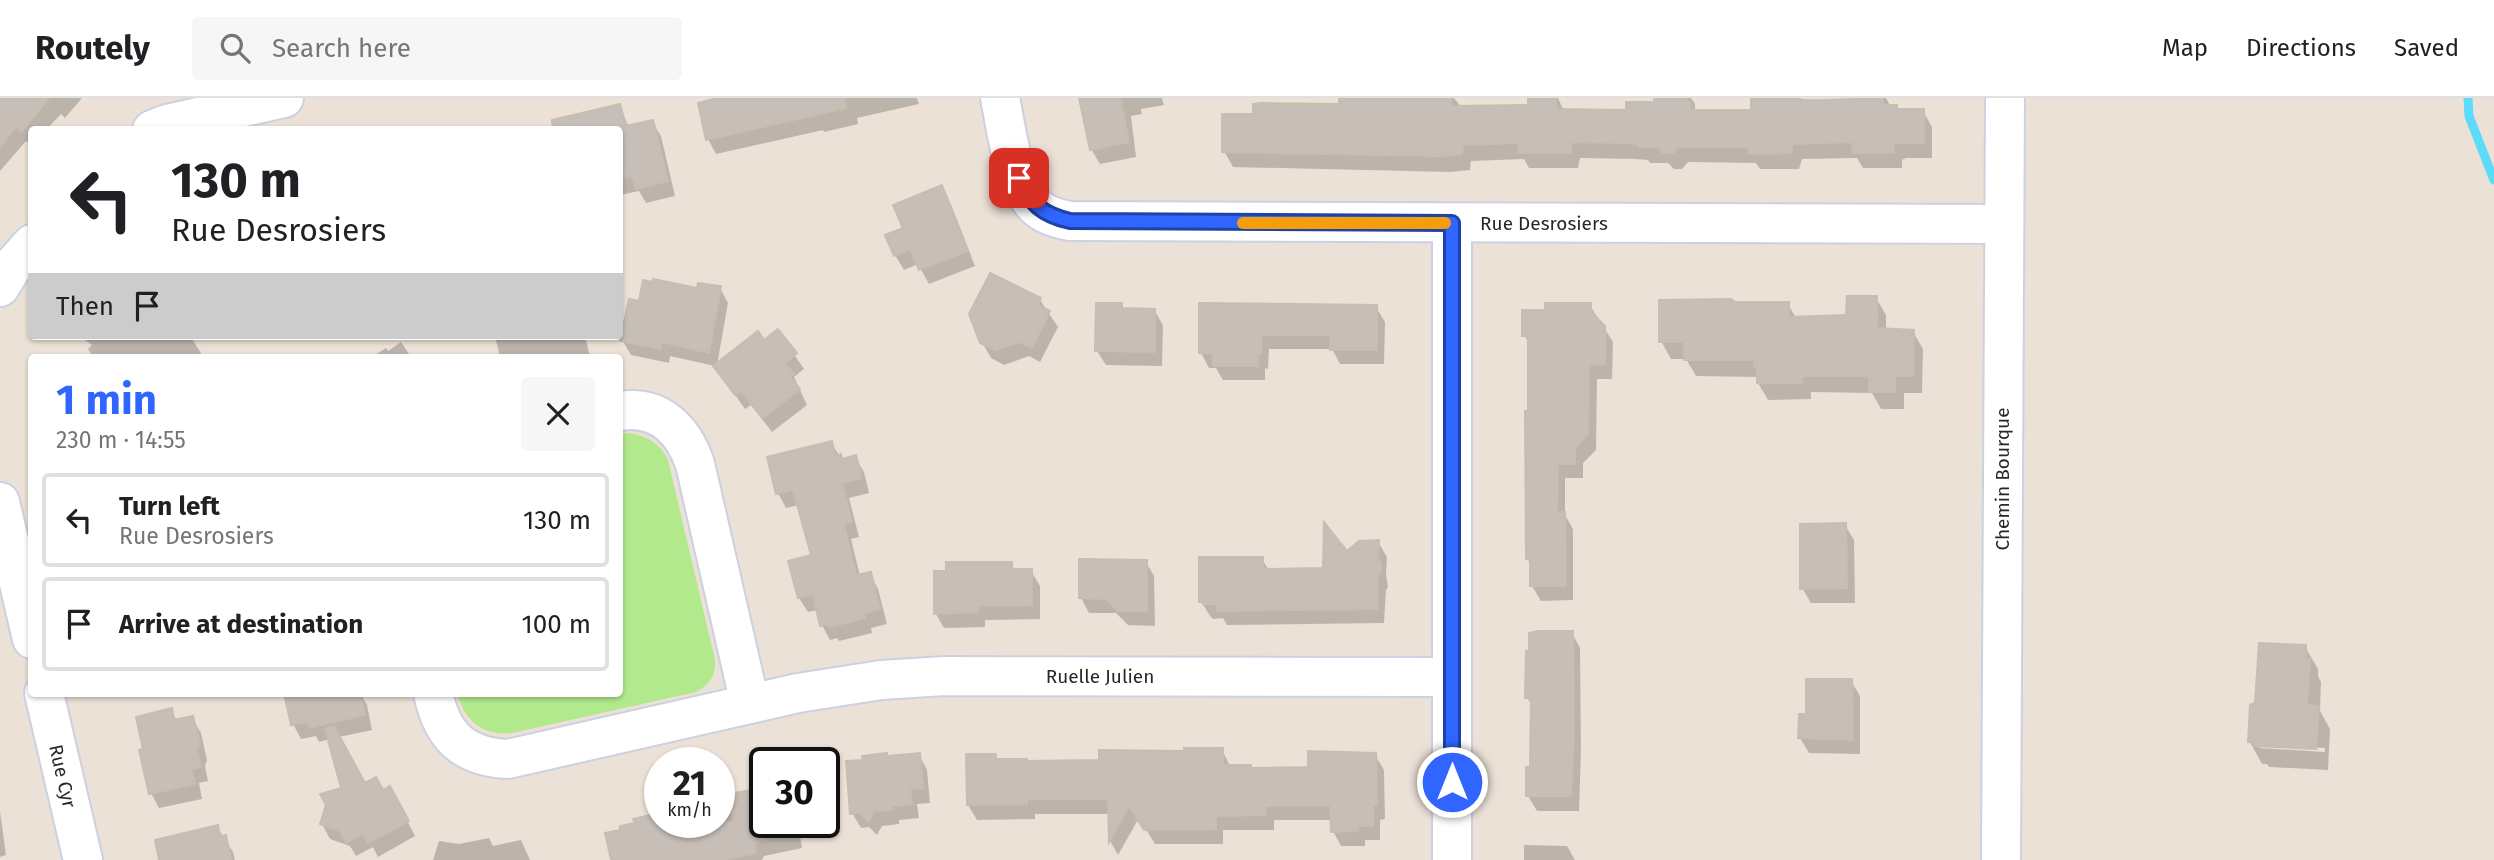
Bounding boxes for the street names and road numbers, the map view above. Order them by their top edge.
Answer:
street label: Rue Desrosiers [1480,212,1608,235]
street label: Chemin Bourque [1991,408,2014,551]
street label: Ruelle Julien [1046,665,1154,688]
street label: Rue Cyr [44,742,81,811]

